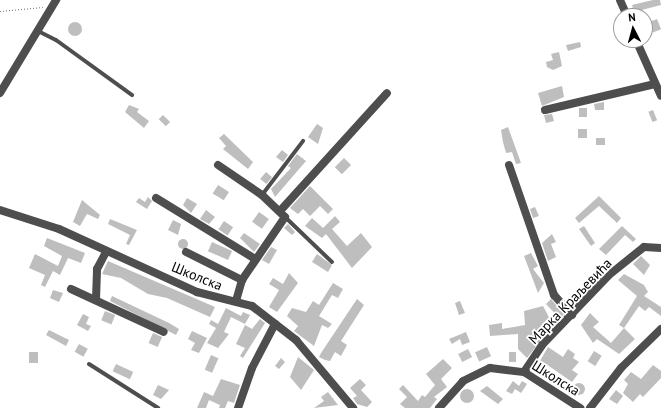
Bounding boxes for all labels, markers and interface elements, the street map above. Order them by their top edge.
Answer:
north arrow [613,8,653,48]
text: N [628,10,636,24]
street label: Марка Краљевића [525,255,615,347]
street label: Школска [169,258,225,294]
street label: Школска [529,357,583,399]

